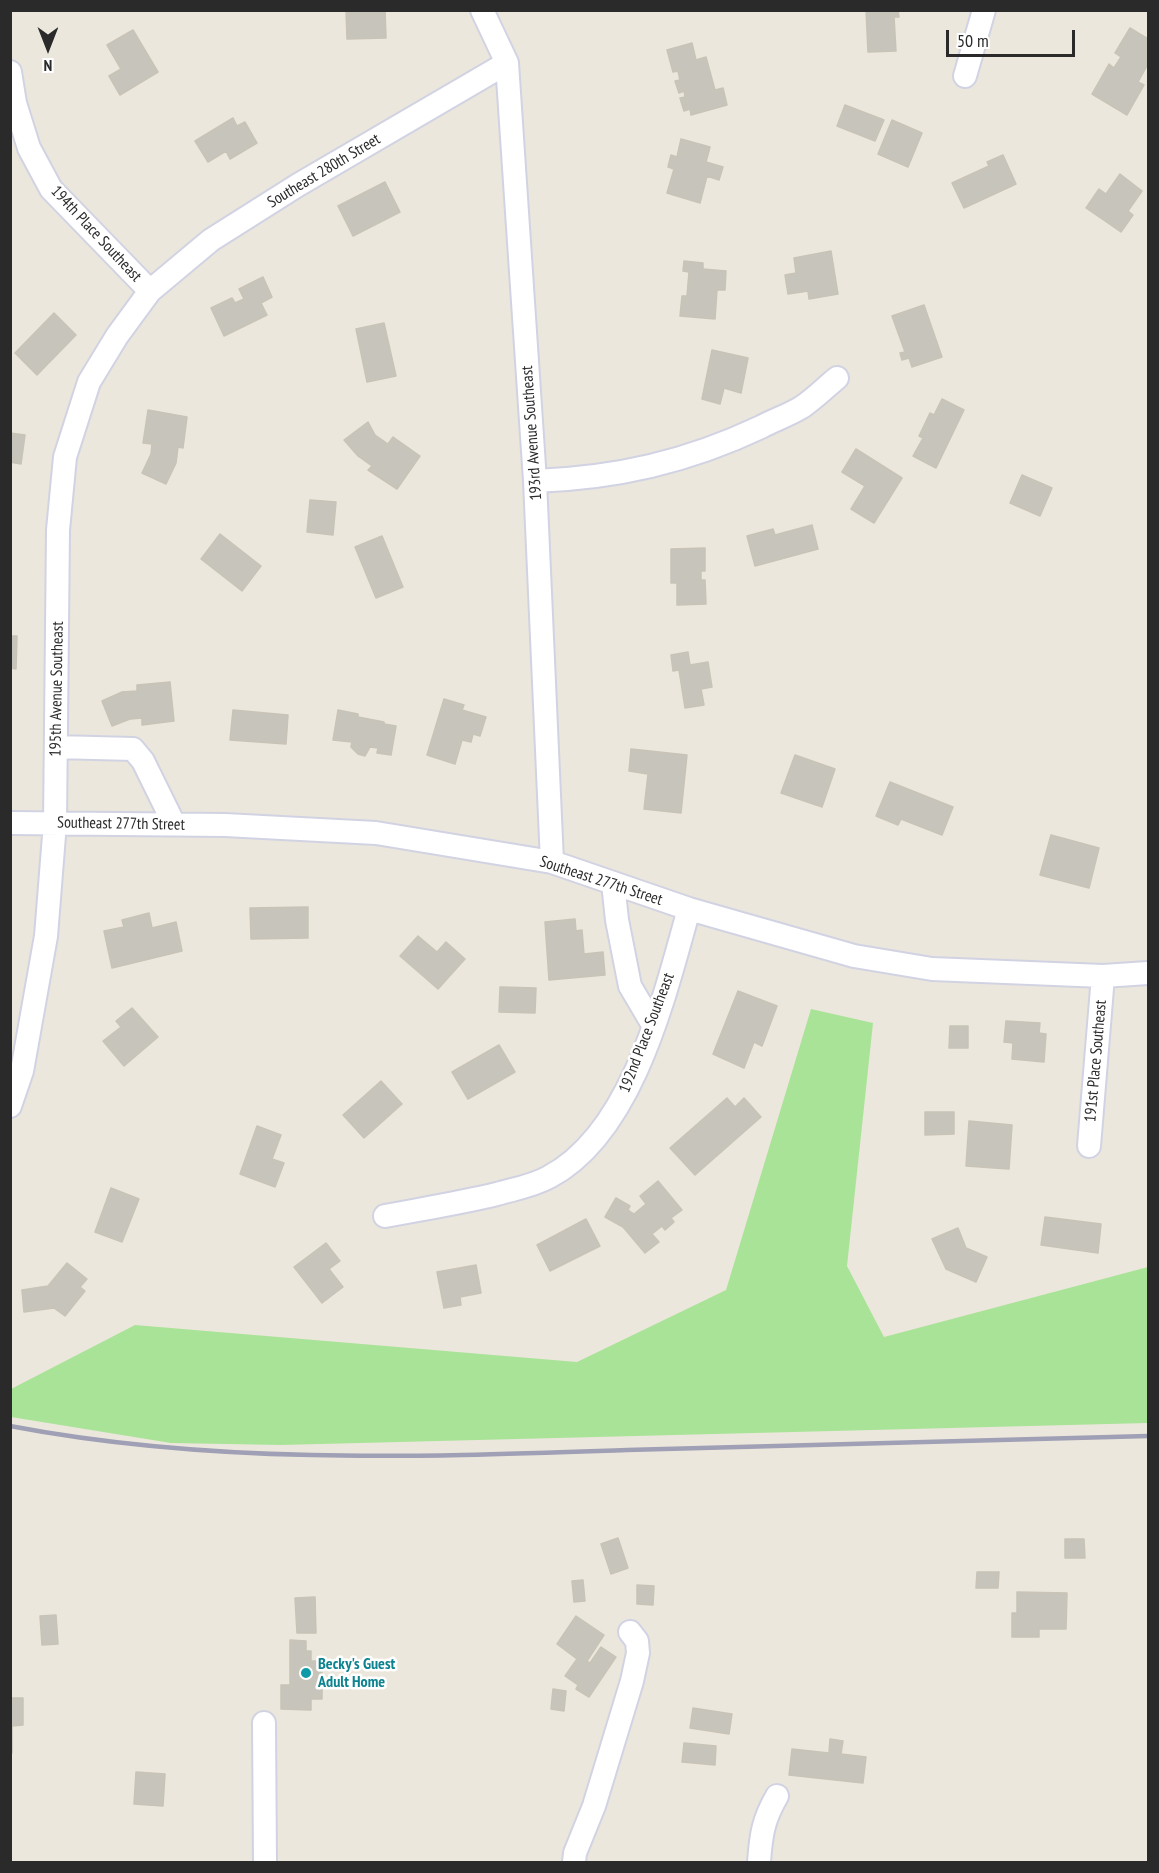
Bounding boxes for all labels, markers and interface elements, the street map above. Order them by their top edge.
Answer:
north arrow [18,18,78,78]
scale bar [949,18,1078,56]
text: 50 m [957,29,989,52]
text: N [44,56,52,76]
street label: Southeast 280th Street [264,130,384,212]
street label: 194th Place Southeast [47,182,145,286]
street label: 193rd Avenue Southeast [518,365,546,501]
street label: 195th Avenue Southeast [46,621,68,757]
street label: Southeast 277th Street [57,813,185,835]
street label: Southeast 277th Street [537,852,665,910]
street label: 192nd Place Southeast [615,970,679,1096]
street label: 191st Place Southeast [1081,999,1111,1123]
place label: Becky's Guest Adult Home [318,1654,395,1692]
marker: Becky's Guest Adult Home [299,1666,313,1680]

